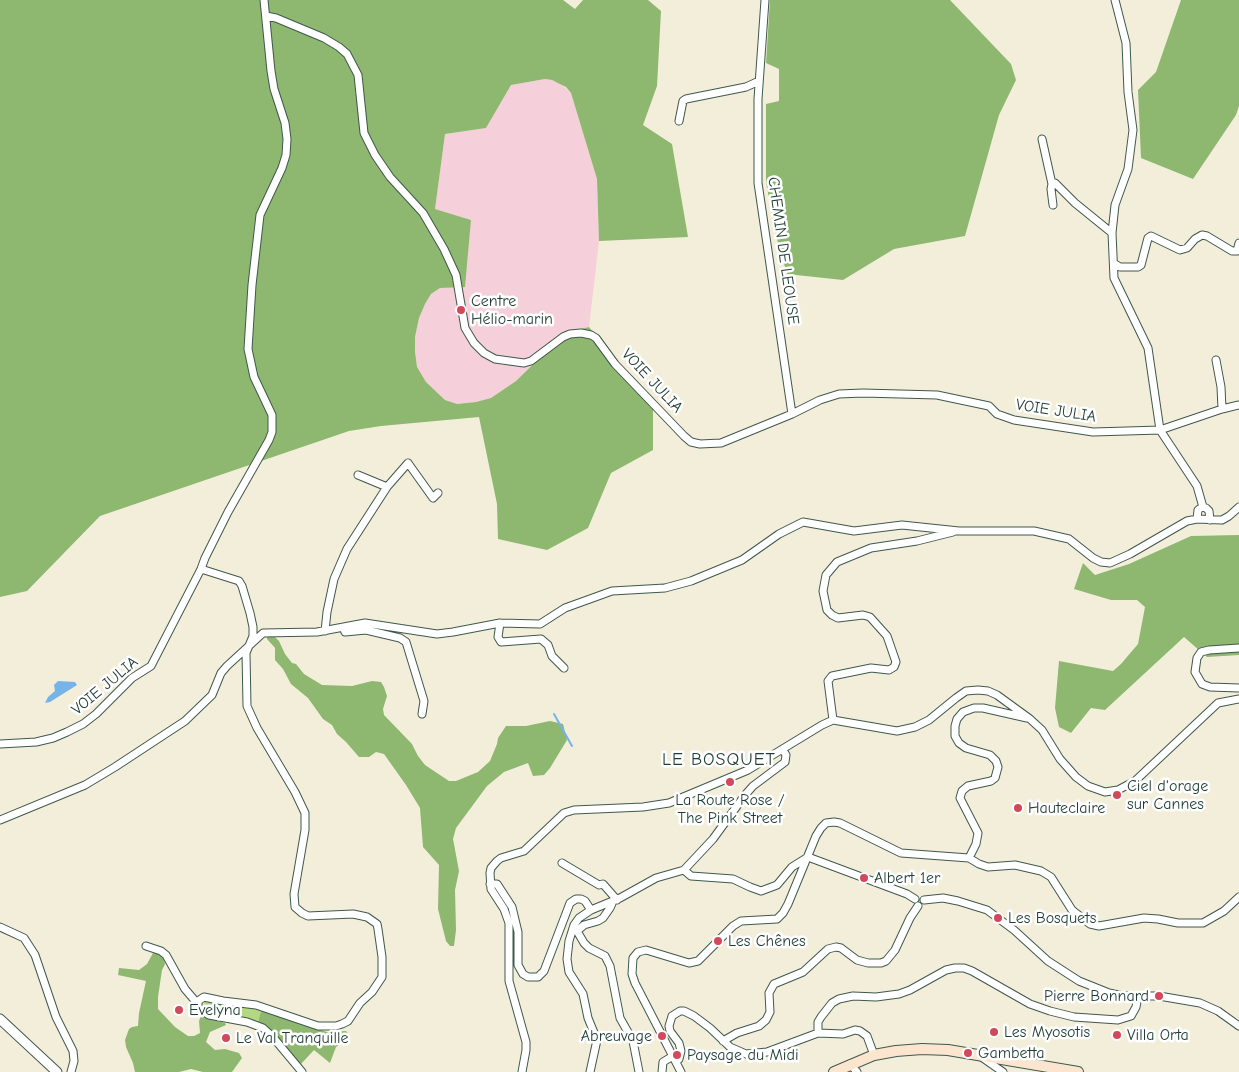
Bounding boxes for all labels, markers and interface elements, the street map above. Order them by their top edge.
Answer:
street label: CHEMIN DE LEOUSE [763,176,803,326]
place label: Centre Hélio-marin [471,291,553,329]
marker: Centre Hélio-marin [455,304,467,316]
street label: VOIE JULIA [617,345,687,417]
street label: VOIE JULIA [1015,395,1097,427]
street label: VOIE JULIA [68,653,142,719]
district label: LE BOSQUET [661,749,777,771]
marker: La Route Rose / The Pink Street [724,776,736,788]
place label: Ciel d'orage sur Cannes [1127,776,1208,814]
marker: Ciel d'orage sur Cannes [1111,789,1123,801]
place label: La Route Rose / The Pink Street [675,790,785,828]
place label: Hauteclaire [1028,798,1105,818]
marker: Hauteclaire [1012,802,1024,814]
place label: Albert 1er [874,868,940,888]
marker: Albert 1er [858,872,870,884]
place label: Les Bosquets [1008,908,1096,928]
marker: Les Bosquets [992,912,1004,924]
place label: Les Chênes [728,931,806,951]
marker: Les Chênes [712,935,724,947]
place label: Pierre Bonnard [1044,986,1149,1006]
marker: Pierre Bonnard [1153,990,1165,1002]
place label: Evelyna [189,1000,241,1020]
marker: Evelyna [173,1004,185,1016]
place label: Les Myosotis [1004,1022,1090,1042]
place label: Villa Orta [1127,1025,1189,1045]
place label: Abreuvage [581,1026,652,1046]
marker: Les Myosotis [988,1026,1000,1038]
place label: Le Val Tranquille [236,1028,348,1048]
marker: Villa Orta [1111,1029,1123,1041]
marker: Abreuvage [656,1030,668,1042]
marker: Le Val Tranquille [220,1032,232,1044]
place label: Gambetta [978,1043,1044,1063]
place label: Paysage du Midi [687,1045,799,1065]
marker: Gambetta [962,1047,974,1059]
marker: Paysage du Midi [671,1049,683,1061]

